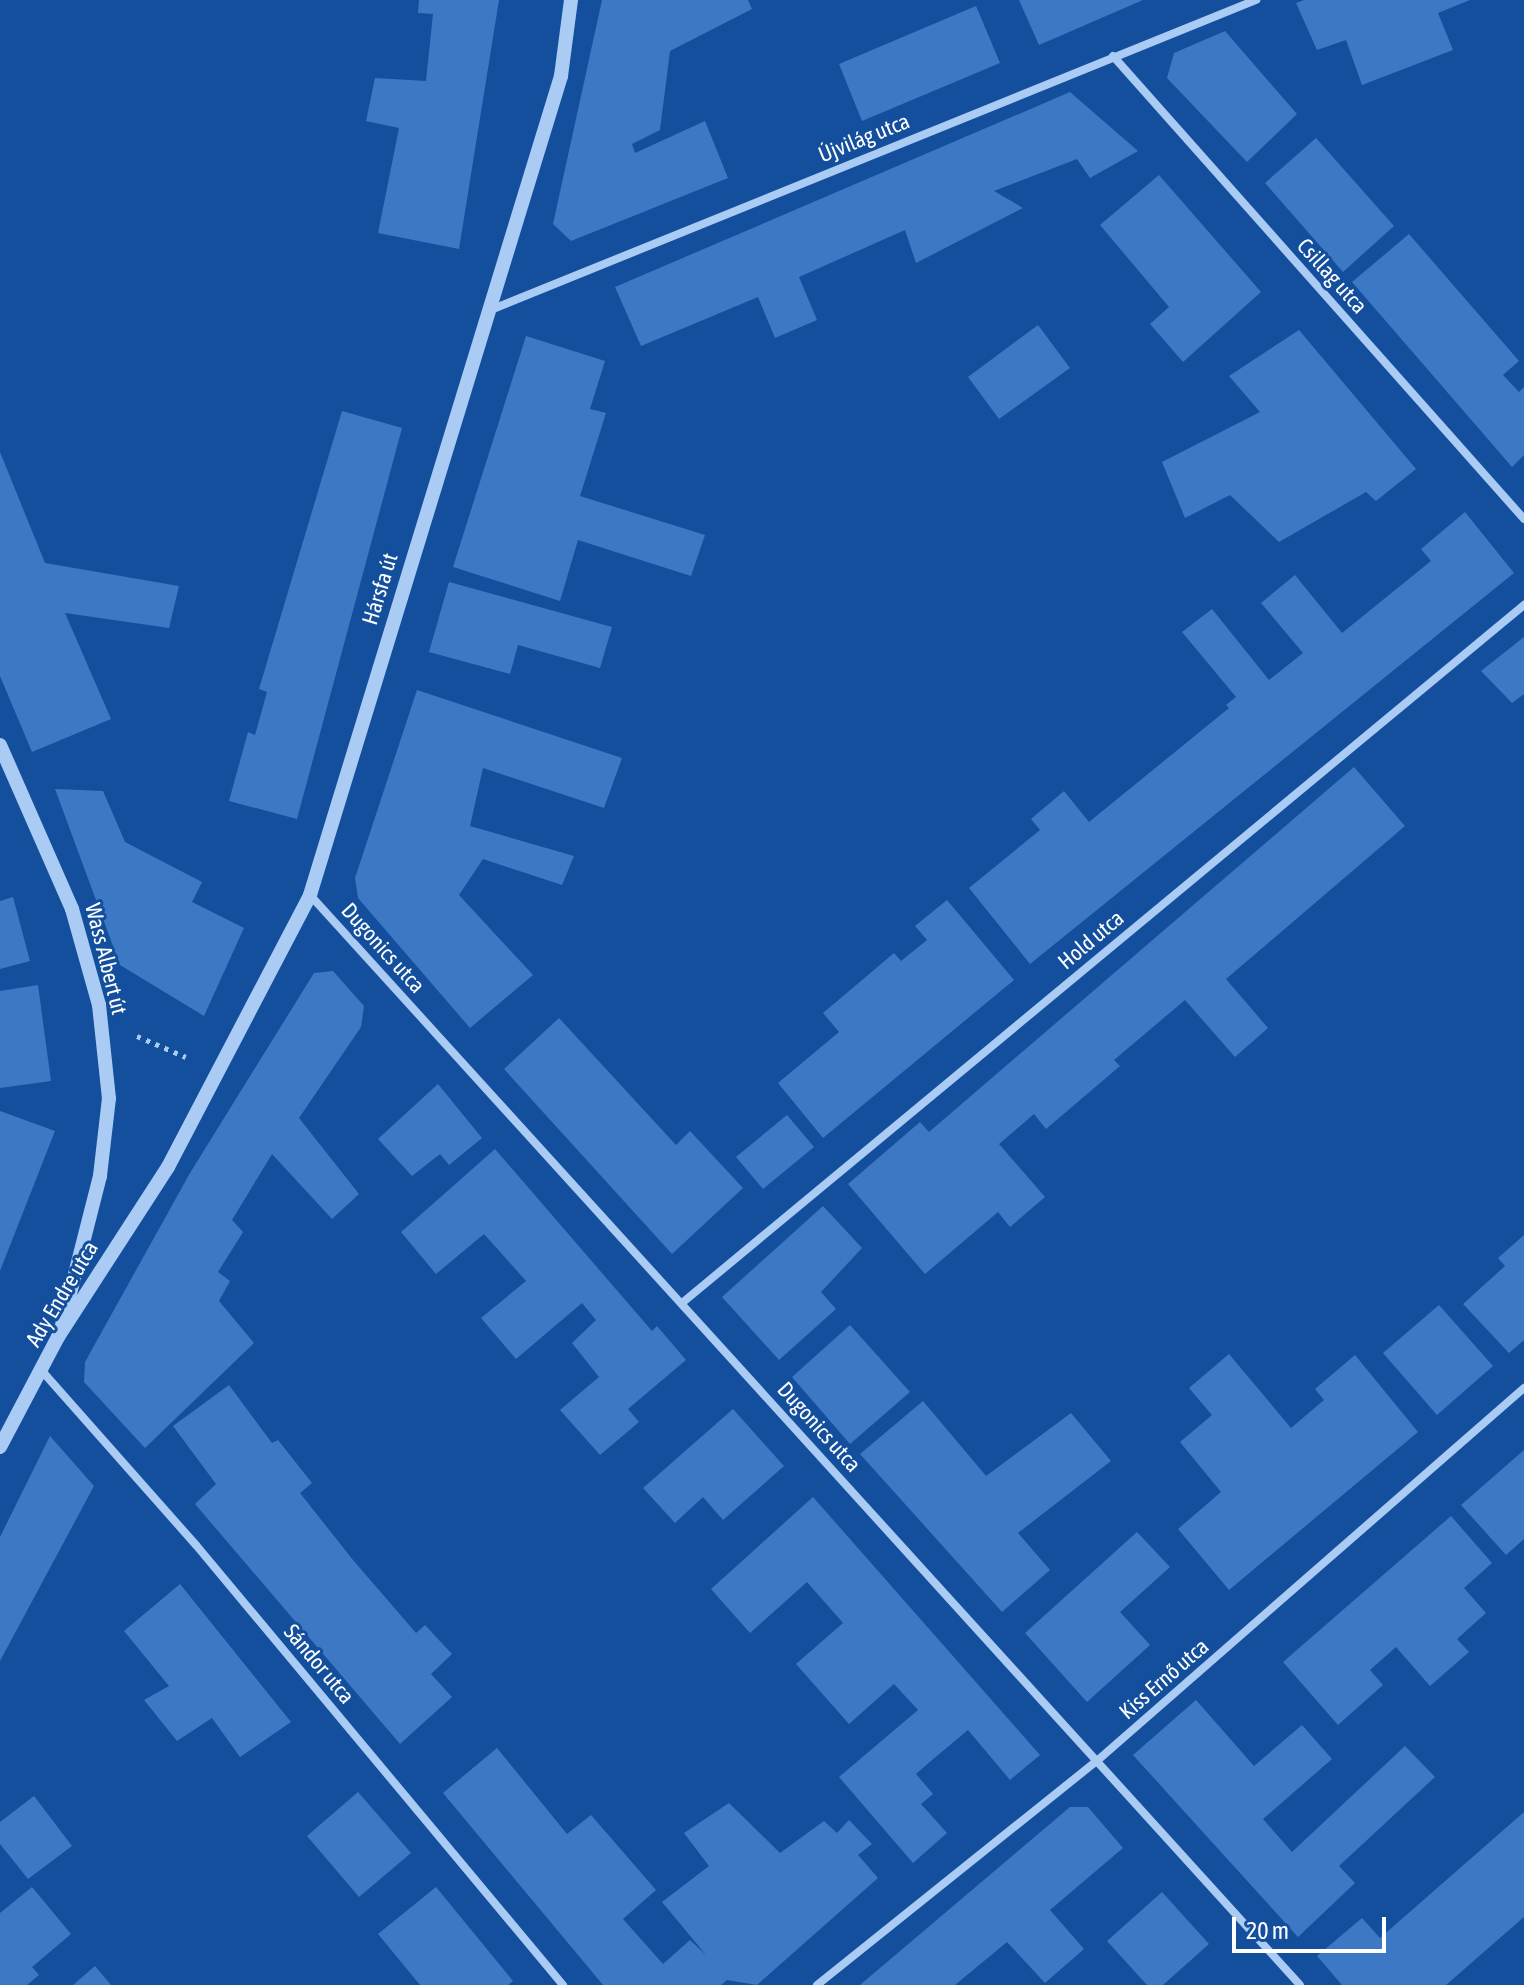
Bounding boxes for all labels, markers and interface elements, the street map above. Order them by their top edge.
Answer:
street label: Újvilág utca [815,108,913,168]
street label: Csillag utca [1291,233,1373,319]
street label: Hársfa út [357,550,403,628]
street label: Dugonics utca [336,898,430,998]
street label: Wass Albert út [79,901,133,1017]
street label: Hold utca [1053,905,1129,975]
street label: Ady Endre utca [20,1236,104,1352]
street label: Dugonics utca [772,1377,866,1477]
street label: Sándor utca [278,1619,360,1709]
street label: Kiss Ernő utca [1114,1633,1214,1725]
scale bar [1236,1901,1390,1951]
text: 20 m [1246,1917,1289,1944]

